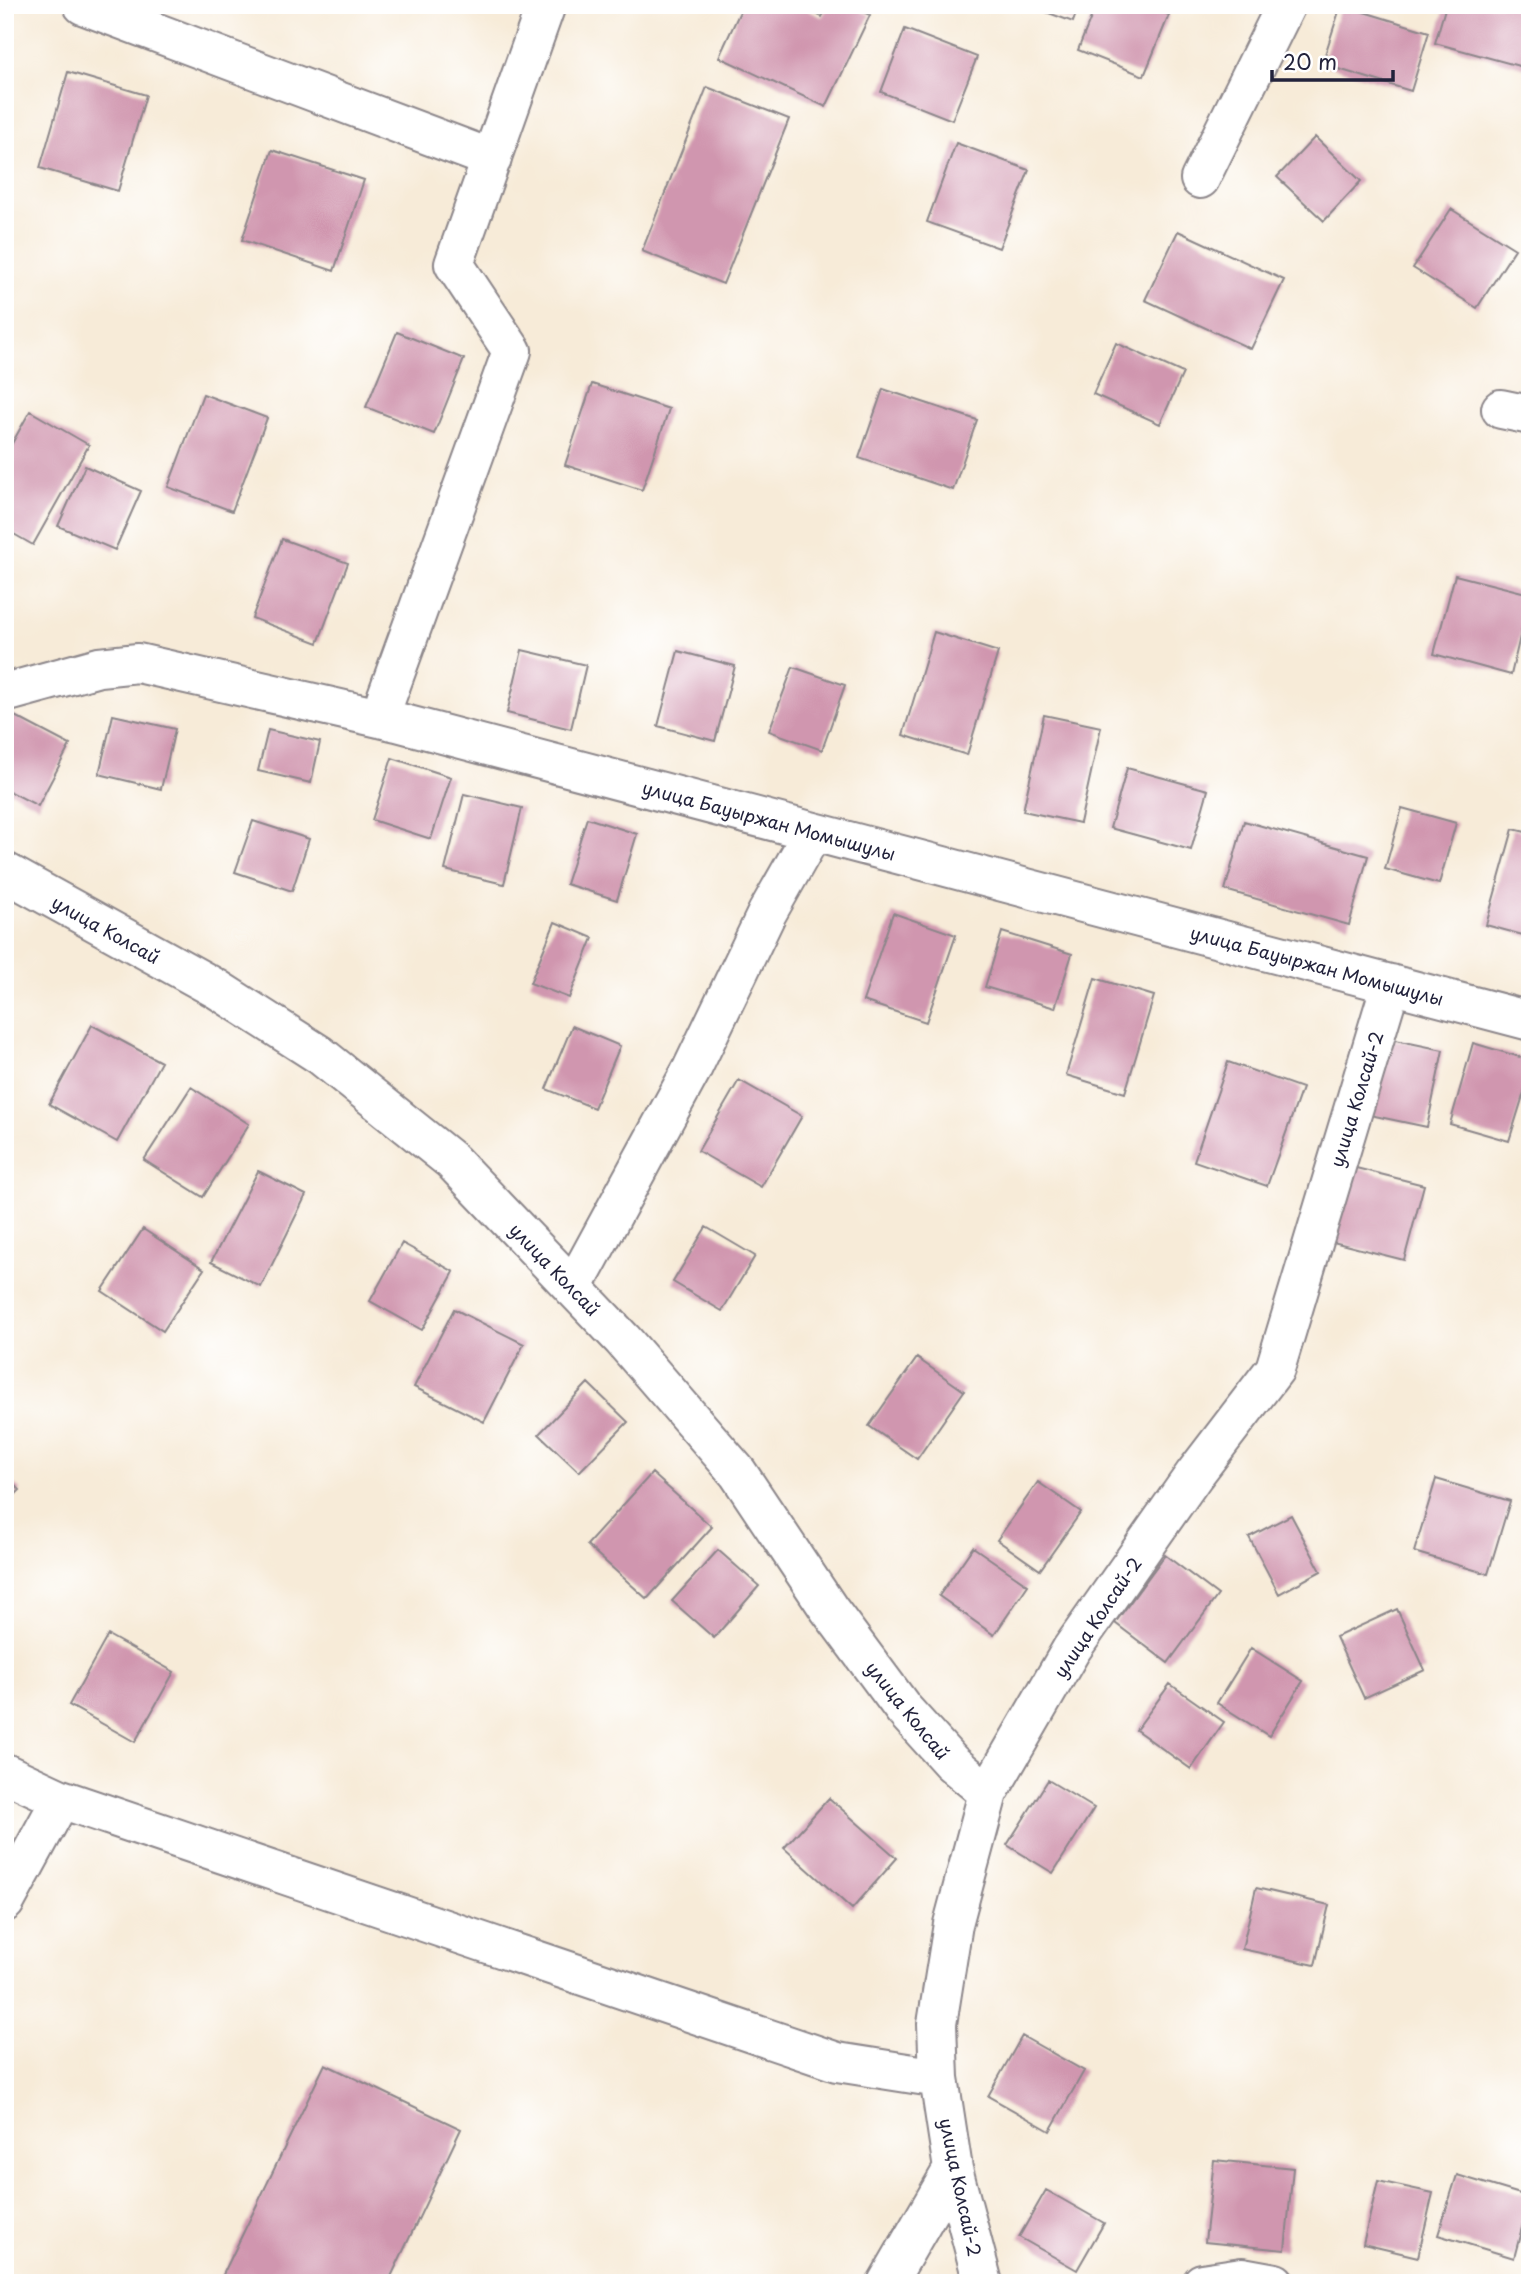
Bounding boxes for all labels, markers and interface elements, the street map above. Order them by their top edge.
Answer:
scale bar [1272,38,1393,82]
text: 20 m [1283,45,1337,77]
street label: улица Бауыржан Момышулы [639,773,899,867]
street label: улица Колсай [47,888,165,970]
street label: улица Бауыржан Момышулы [1187,918,1447,1012]
street label: улица Колсай-2 [1323,1028,1389,1170]
street label: улица Колсай [504,1217,606,1321]
street label: улица Колсай-2 [1046,1551,1148,1683]
street label: улица Колсай [860,1655,956,1765]
street label: улица Колсай-2 [933,2115,989,2259]

